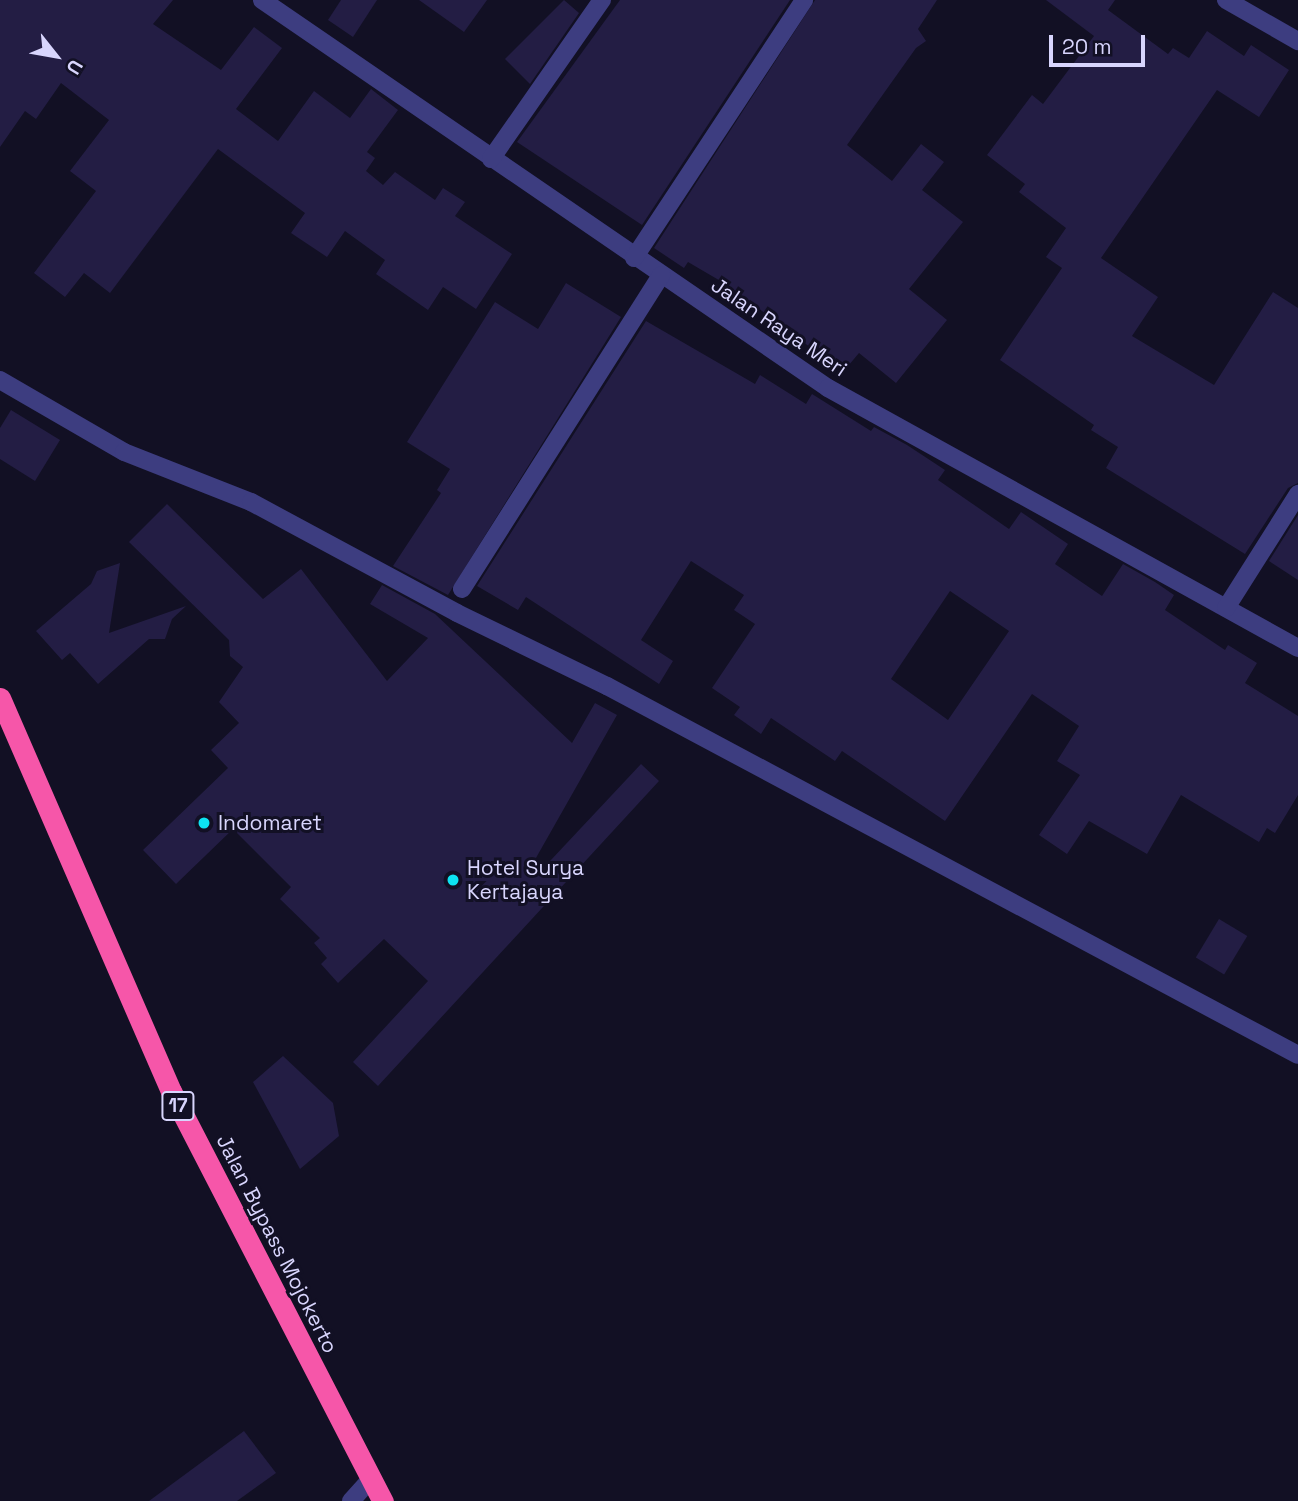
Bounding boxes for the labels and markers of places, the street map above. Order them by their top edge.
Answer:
place label: Indomaret [218,810,322,836]
marker: Indomaret [196,815,212,831]
place label: Hotel Surya Kertajaya [467,855,584,905]
marker: Hotel Surya Kertajaya [445,872,461,888]

